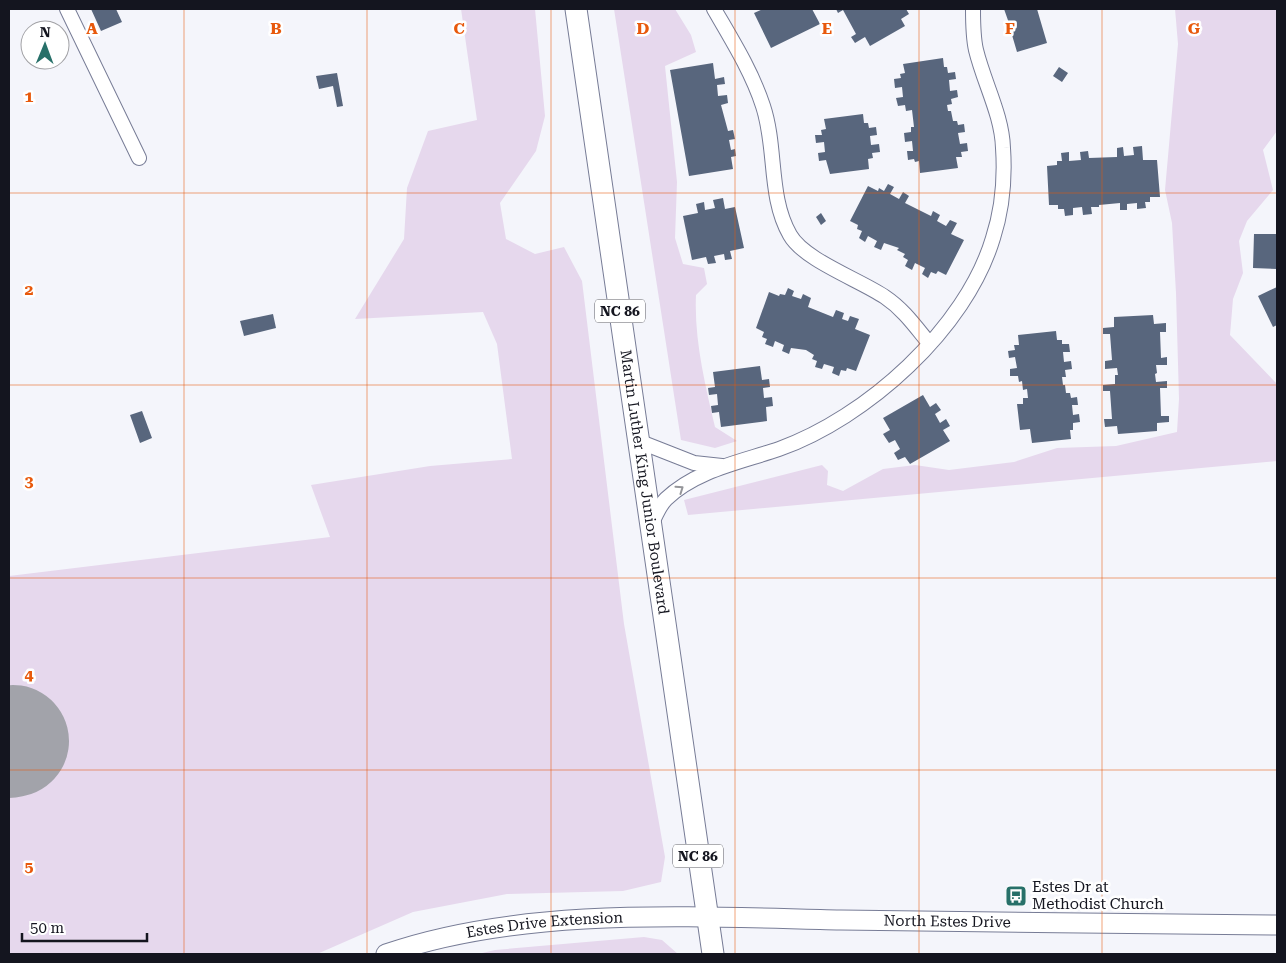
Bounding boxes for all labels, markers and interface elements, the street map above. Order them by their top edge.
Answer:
text: A [86,19,98,38]
text: B [270,19,282,38]
text: C [453,19,465,38]
text: D [637,19,650,38]
text: E [822,19,832,38]
text: F [1005,19,1015,38]
text: G [1188,19,1201,38]
north arrow [20,20,70,70]
text: N [40,24,51,40]
text: 1 [25,87,34,106]
text: 2 [25,280,34,299]
road number: NC 86 [595,300,645,322]
street label: Martin Luther King Junior Boulevard [616,348,673,616]
text: 3 [25,472,34,491]
one-way arrow [674,486,684,495]
text: 4 [25,665,34,684]
road number: NC 86 [673,844,723,868]
text: 5 [25,857,34,876]
place label: Estes Dr at Methodist Church [1032,878,1164,913]
bus stop icon: Estes Dr at Methodist Church [1004,884,1028,908]
street label: Estes Drive Extension [465,908,624,942]
scale bar [22,910,148,942]
street label: North Estes Drive [883,912,1011,931]
text: 50 m [30,919,65,937]

